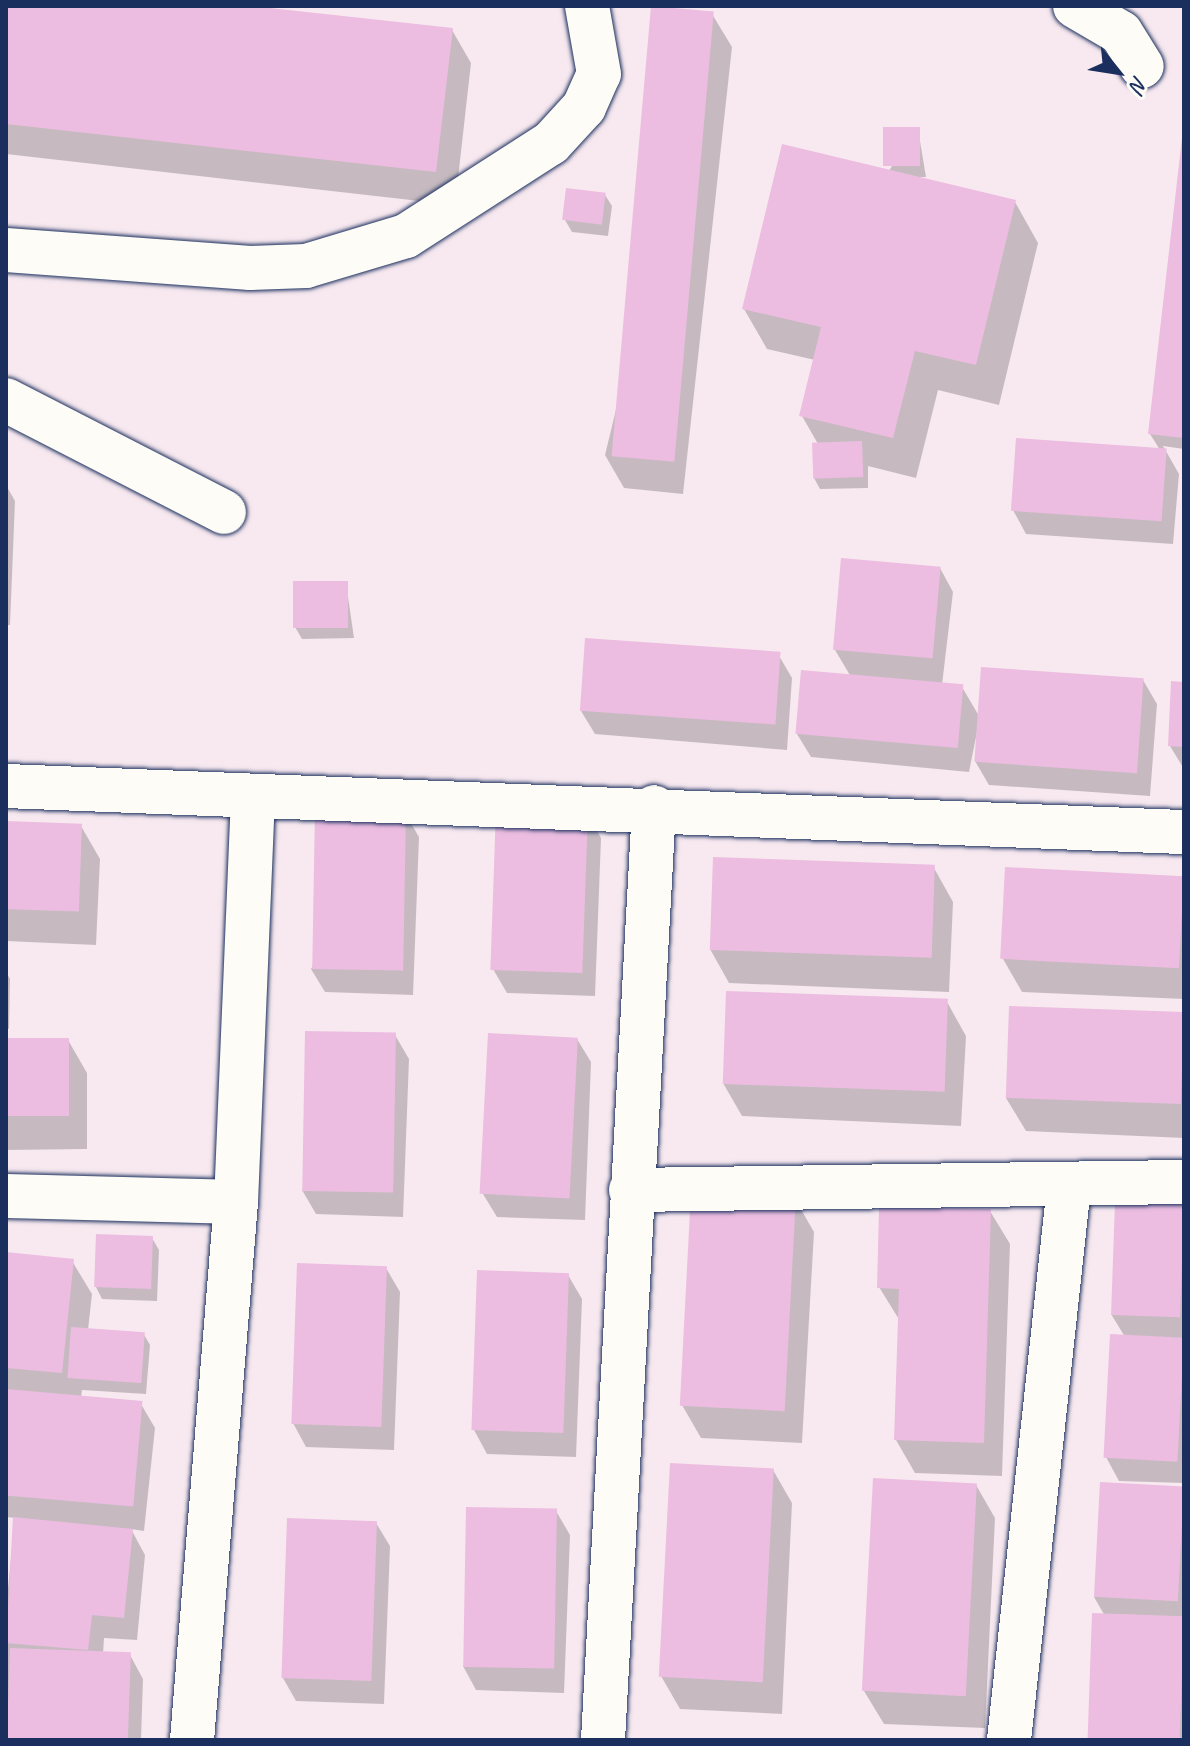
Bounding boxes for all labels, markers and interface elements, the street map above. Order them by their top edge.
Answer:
north arrow [1078,32,1158,112]
text: N [1123,71,1154,97]

